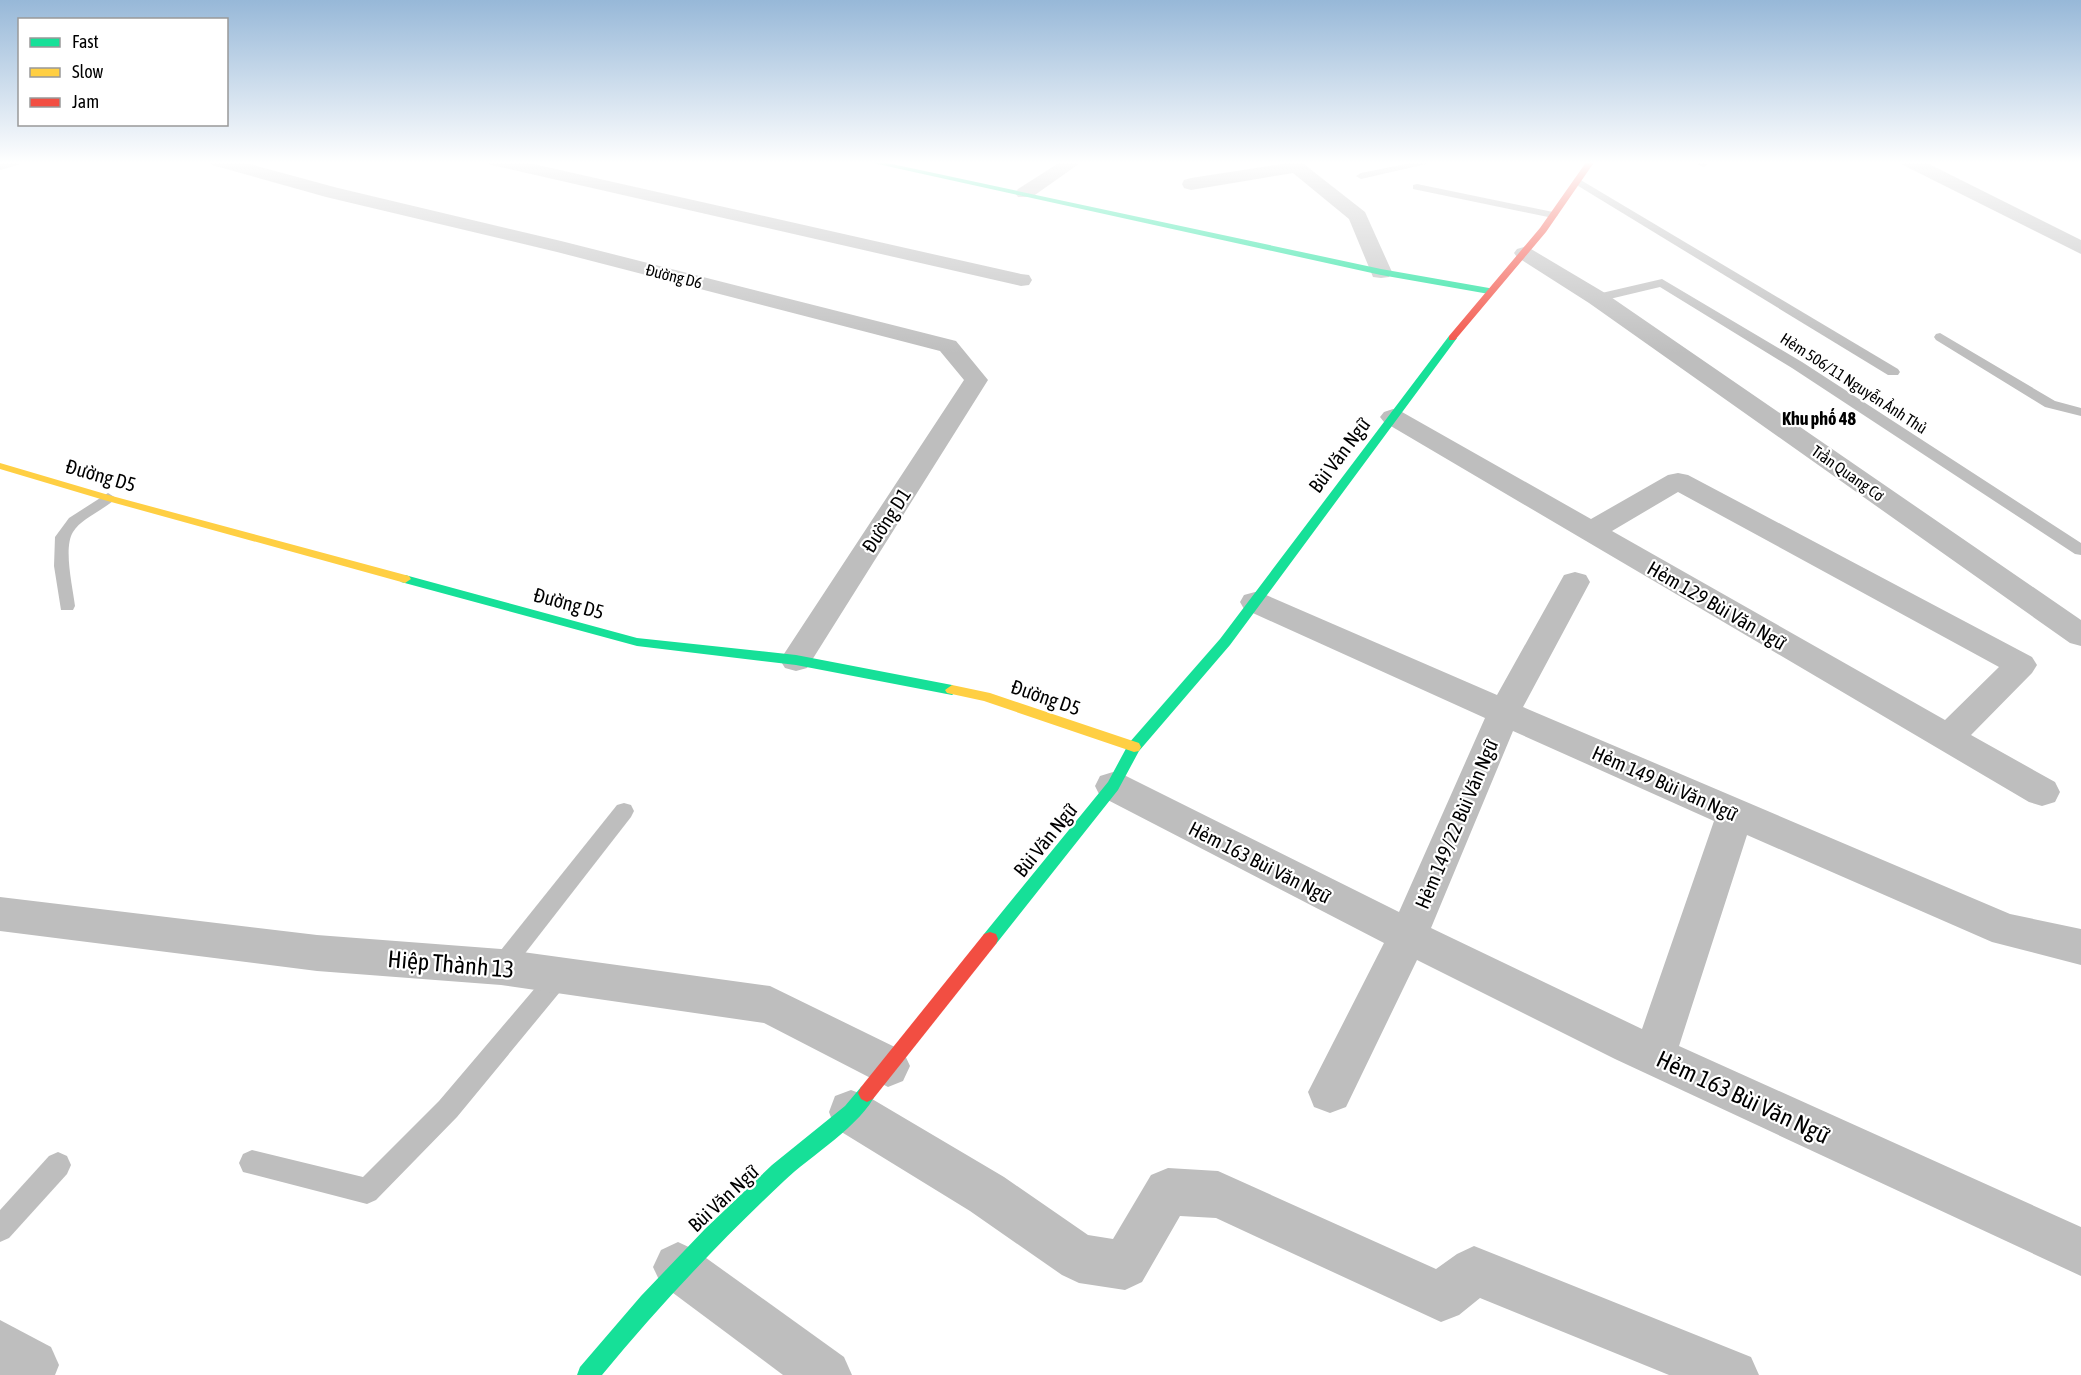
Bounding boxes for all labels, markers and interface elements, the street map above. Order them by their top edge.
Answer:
legend [18,18,228,126]
text: Fast [72,31,99,52]
text: Slow [72,61,103,82]
text: Jam [72,91,99,112]
street label: Đường D6 [644,260,704,293]
street label: Hẻm 506/11 Nguyễn Ảnh Thủ [1777,328,1931,438]
district label: Khu phố 48 [1782,408,1856,429]
street label: Bùi Văn Ngữ [1303,413,1375,497]
street label: Trần Quang Cơ [1808,441,1888,506]
street label: Đường D5 [63,454,139,496]
street label: Đường D1 [857,484,915,556]
street label: Hẻm 129 Bùi Văn Ngữ [1644,556,1791,654]
street label: Đường D5 [531,583,607,623]
street label: Đường D5 [1008,674,1084,720]
street label: Hẻm 149/22 Bùi Văn Ngữ [1410,736,1502,912]
street label: Hẻm 149 Bùi Văn Ngữ [1589,741,1741,825]
street label: Bùi Văn Ngữ [1009,799,1082,881]
street label: Hẻm 163 Bùi Văn Ngữ [1185,816,1335,908]
street label: Hiệp Thành 13 [387,945,515,983]
street label: Hẻm 163 Bùi Văn Ngữ [1652,1045,1834,1149]
street label: Bùi Văn Ngữ [683,1160,763,1236]

